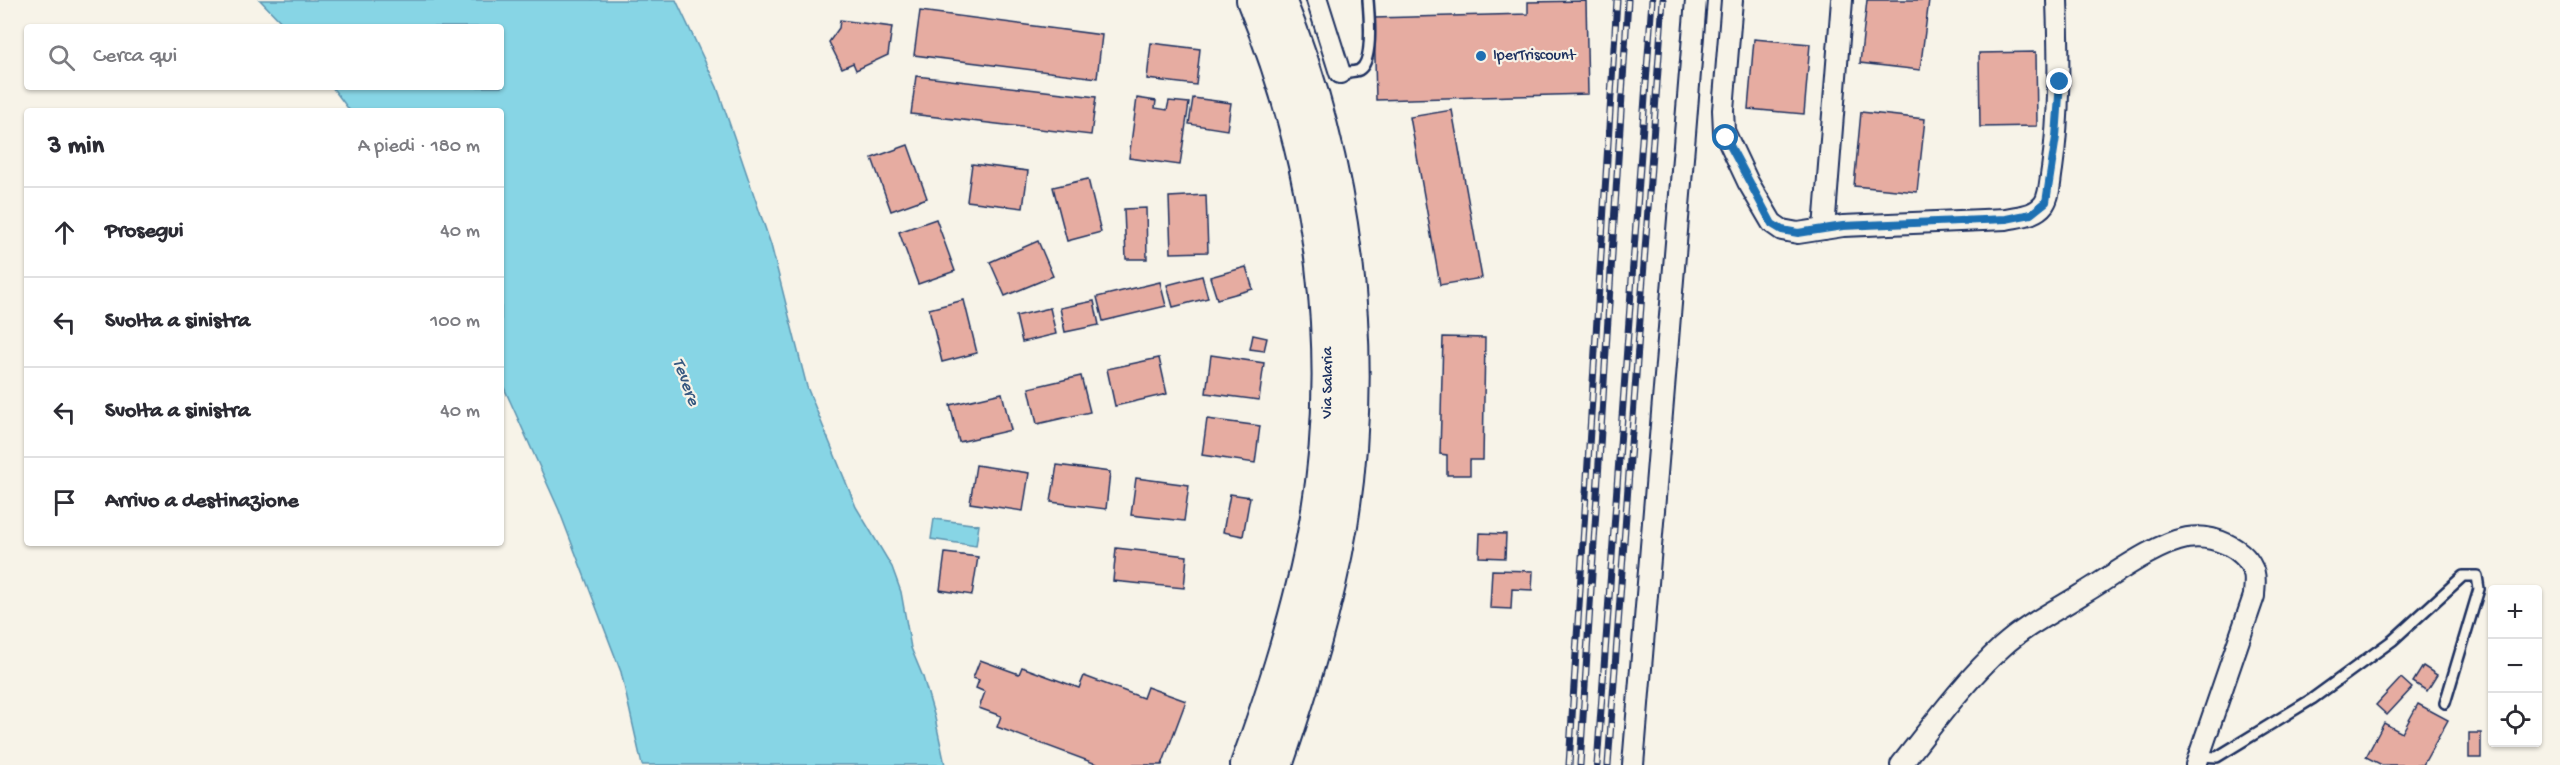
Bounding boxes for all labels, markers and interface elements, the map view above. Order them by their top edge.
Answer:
search box [24,24,504,90]
icon: search [45,41,78,74]
text: Cerca qui [93,44,177,70]
place label: IperTriscount [1493,47,1577,66]
marker: IperTriscount [1474,49,1488,63]
route end [2046,68,2072,94]
route start [1712,124,1738,150]
text: 3 min [48,132,104,163]
text: A piedi · 180 m [358,136,480,159]
icon: ahead [48,216,81,249]
text: Prosegui [105,219,183,245]
text: 40 m [440,221,480,244]
icon: left [48,306,81,339]
text: Svolta a sinistra [105,309,250,335]
text: 100 m [430,311,480,334]
street label: Via Salaria [1318,345,1338,420]
water label: Tevere [667,355,704,409]
icon: left [48,396,81,429]
text: Svolta a sinistra [105,399,250,425]
text: 40 m [440,401,480,424]
icon: arrive [48,486,81,519]
text: Arrivo a destinazione [105,489,299,515]
map controls [2488,585,2542,747]
button: + [2488,585,2542,639]
button: − [2488,639,2542,693]
button: locate [2488,693,2542,747]

